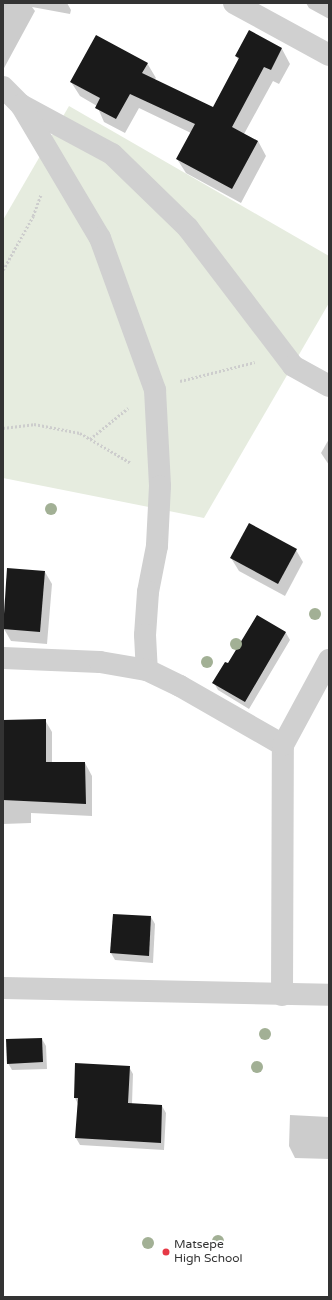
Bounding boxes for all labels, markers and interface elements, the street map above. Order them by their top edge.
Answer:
place label: Matsepe High School [174,1238,243,1266]
marker: Matsepe High School [161,1247,171,1257]

